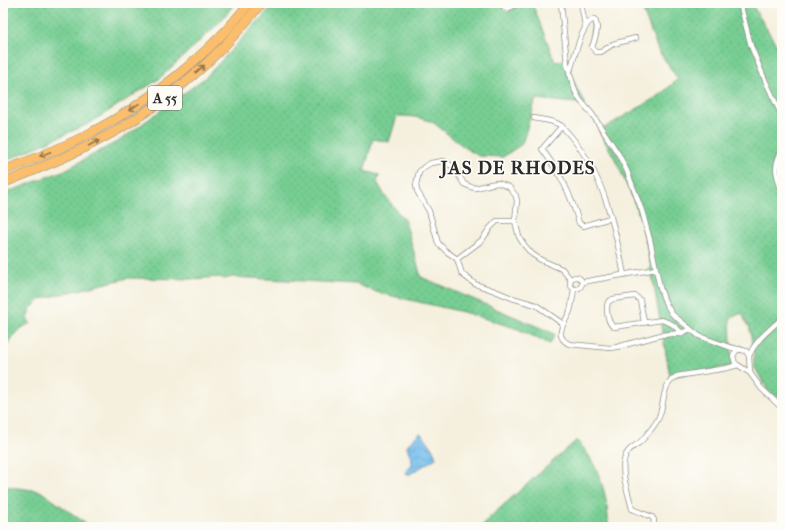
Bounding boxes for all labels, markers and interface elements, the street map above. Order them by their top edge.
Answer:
one-way arrow [195,64,206,73]
road number: A 55 [148,86,182,110]
one-way arrow [129,103,140,111]
one-way arrow [88,139,100,146]
one-way arrow [39,151,51,159]
district label: JAS DE RHODES [438,157,596,179]

